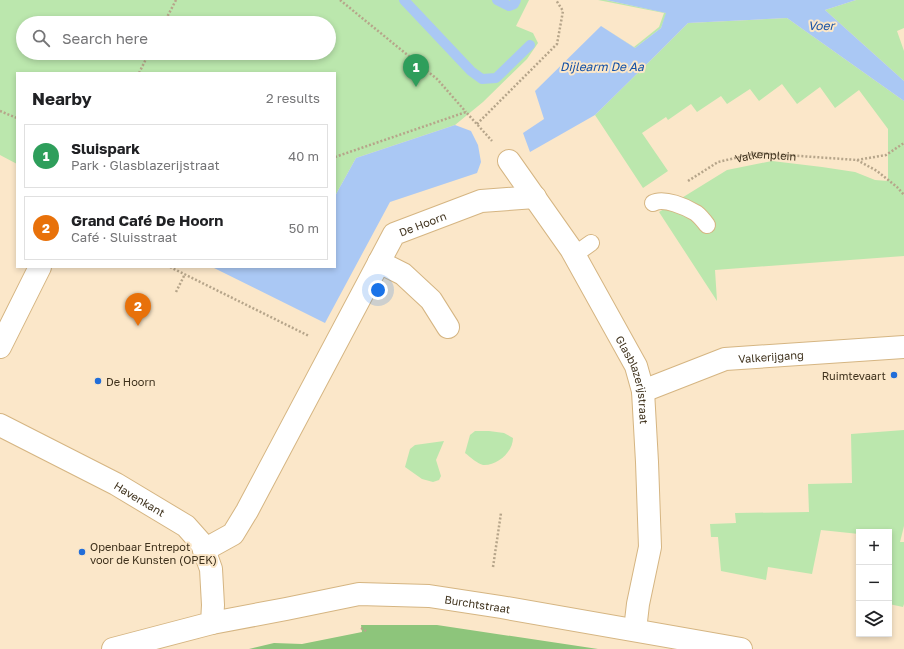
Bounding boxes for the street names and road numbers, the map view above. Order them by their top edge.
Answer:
street label: Valkenplein [734,147,797,164]
street label: De Hoorn [397,208,448,238]
street label: Glasblazerijstraat [614,333,651,424]
street label: Valkerijgang [738,347,804,365]
street label: Havenkant [112,478,168,519]
street label: Burchtstraat [444,592,512,615]

